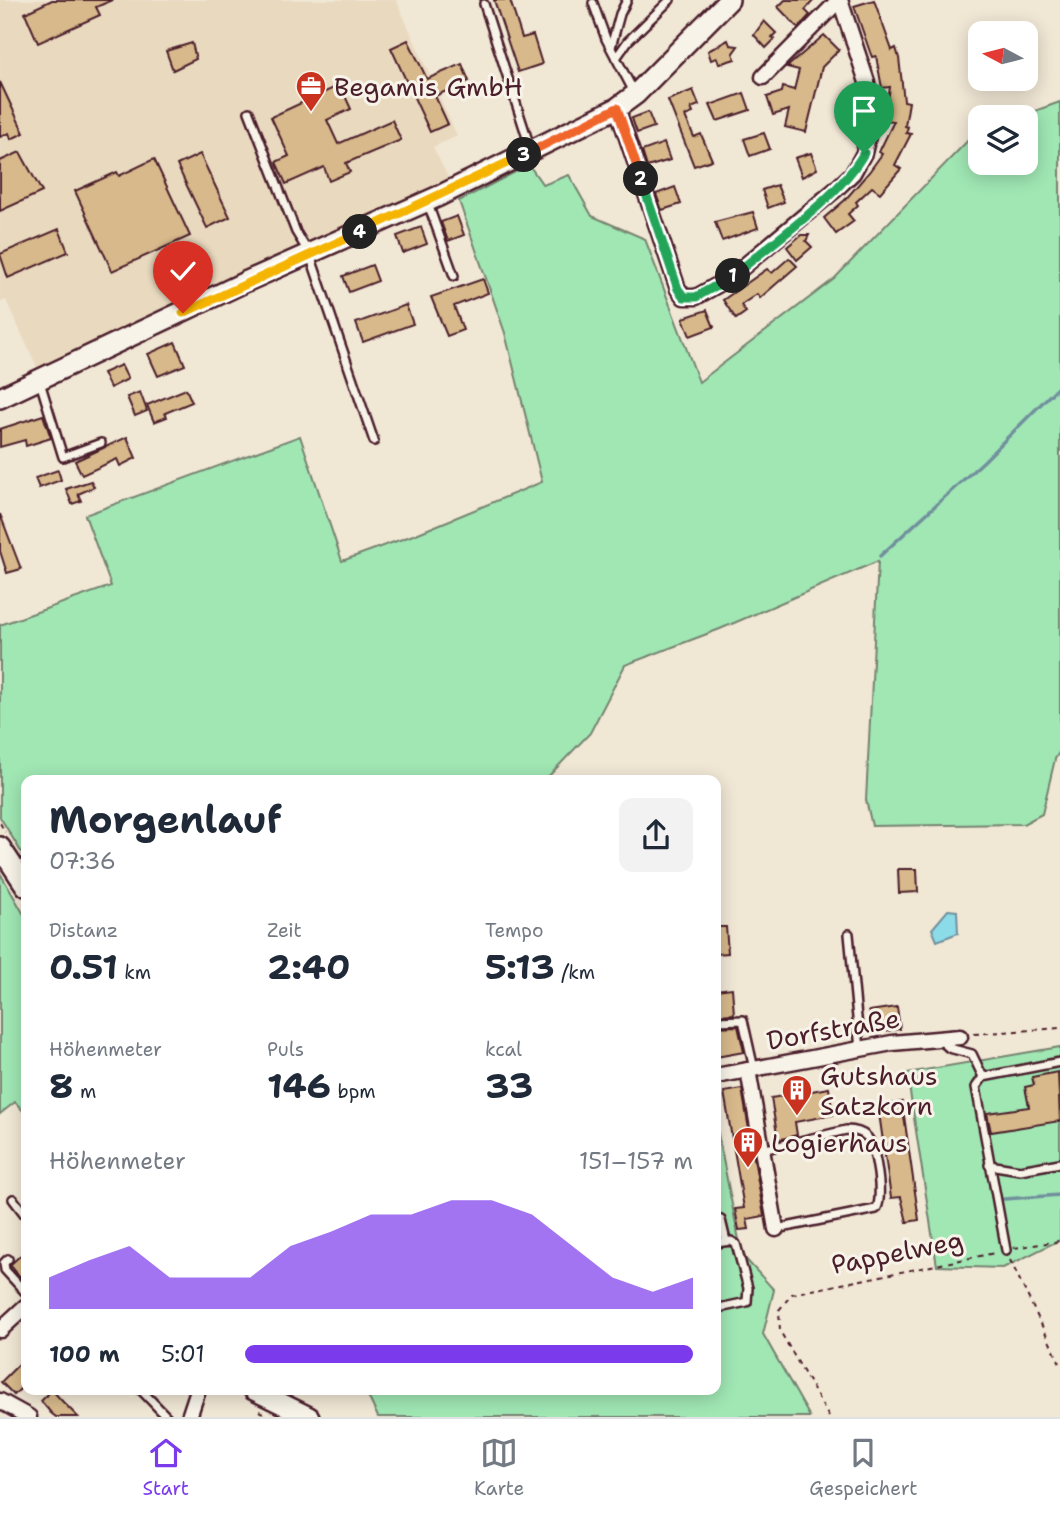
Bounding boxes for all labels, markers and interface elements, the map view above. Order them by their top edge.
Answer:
north arrow [968,21,1038,91]
map controls [968,21,1038,175]
office icon: Begamis GmbH [294,69,328,113]
place label: Begamis GmbH [334,69,523,104]
pin [834,81,894,153]
icon: arrive [845,92,883,130]
button: layers [968,105,1038,175]
pin: 3 [506,138,542,172]
text: 3 [517,142,530,167]
pin: 2 [624,162,658,196]
text: 2 [634,166,647,191]
pin: 4 [342,215,378,250]
text: 4 [353,219,366,244]
pin [153,241,213,313]
icon: check [164,252,202,290]
pin: 1 [716,258,750,294]
text: 1 [728,263,737,288]
text: Morgenlauf [49,794,282,845]
button: share [619,798,693,872]
text: 07:36 [49,846,116,876]
text: Distanz [49,918,118,943]
text: Zeit [267,918,302,943]
text: Tempo [485,918,544,943]
text: 0.51 [49,943,118,990]
text: 2:40 [267,943,351,990]
text: 5:13 [485,943,555,990]
text: km [118,960,151,985]
text: /km [555,960,595,985]
street label: Dorfstraße [764,1000,902,1058]
text: Höhenmeter [49,1037,162,1062]
text: Puls [267,1037,304,1062]
text: kcal [485,1037,522,1062]
place label: Gutshaus Satzkorn [820,1058,938,1123]
text: 8 [49,1062,74,1109]
text: 146 [267,1062,331,1109]
text: 33 [485,1062,533,1109]
building icon: Gutshaus Satzkorn [780,1073,814,1117]
text: m [74,1079,96,1104]
text: bpm [331,1079,376,1104]
building icon: Logierhaus [731,1125,765,1169]
place label: Logierhaus [771,1125,908,1160]
text: Höhenmeter [49,1146,186,1176]
text: 151–157 m [579,1146,693,1176]
street label: Pappelweg [828,1222,966,1282]
text: 100 m [49,1339,120,1369]
text: 5:01 [161,1339,205,1369]
tab: Start [143,1434,189,1501]
tab: Karte [474,1434,524,1501]
tab: Gespeichert [809,1434,917,1501]

